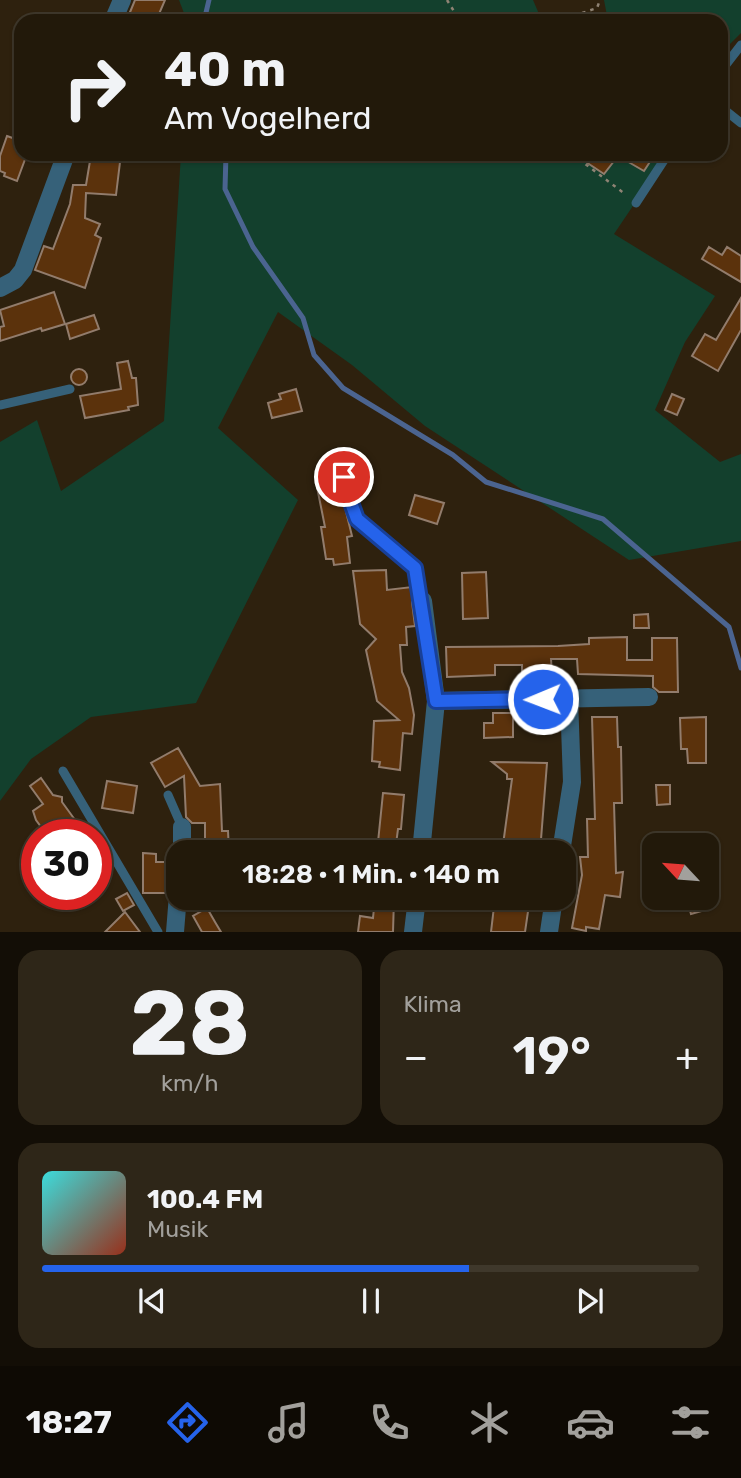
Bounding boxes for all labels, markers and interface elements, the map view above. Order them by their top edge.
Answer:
text: 40 m [164,40,286,98]
icon: right [49,42,140,133]
text: Am Vogelherd [164,99,372,137]
pin [314,447,374,507]
icon: arrive [325,458,363,496]
position arrow [506,662,580,736]
speed limit sign: 30 [21,819,112,910]
north arrow [642,833,719,910]
map controls [642,833,719,910]
text: 18:28 · 1 Min. · 140 m [242,859,500,890]
text: 28 [129,969,250,1077]
text: Klima [404,990,462,1018]
text: 19° [512,1025,591,1087]
text: − [404,1034,428,1080]
text: + [675,1034,699,1080]
text: km/h [161,1069,218,1097]
text: 100.4 FM [147,1184,263,1215]
text: Musik [147,1215,208,1243]
icon: previous [133,1282,171,1320]
icon: pause [352,1282,390,1320]
icon: next [571,1282,609,1320]
icon: directions [163,1398,212,1447]
icon: music [264,1398,313,1447]
icon: phone [365,1398,414,1447]
icon: climate [465,1398,514,1447]
icon: car [566,1398,615,1447]
icon: filters [666,1398,715,1447]
text: 18:27 [26,1403,112,1441]

